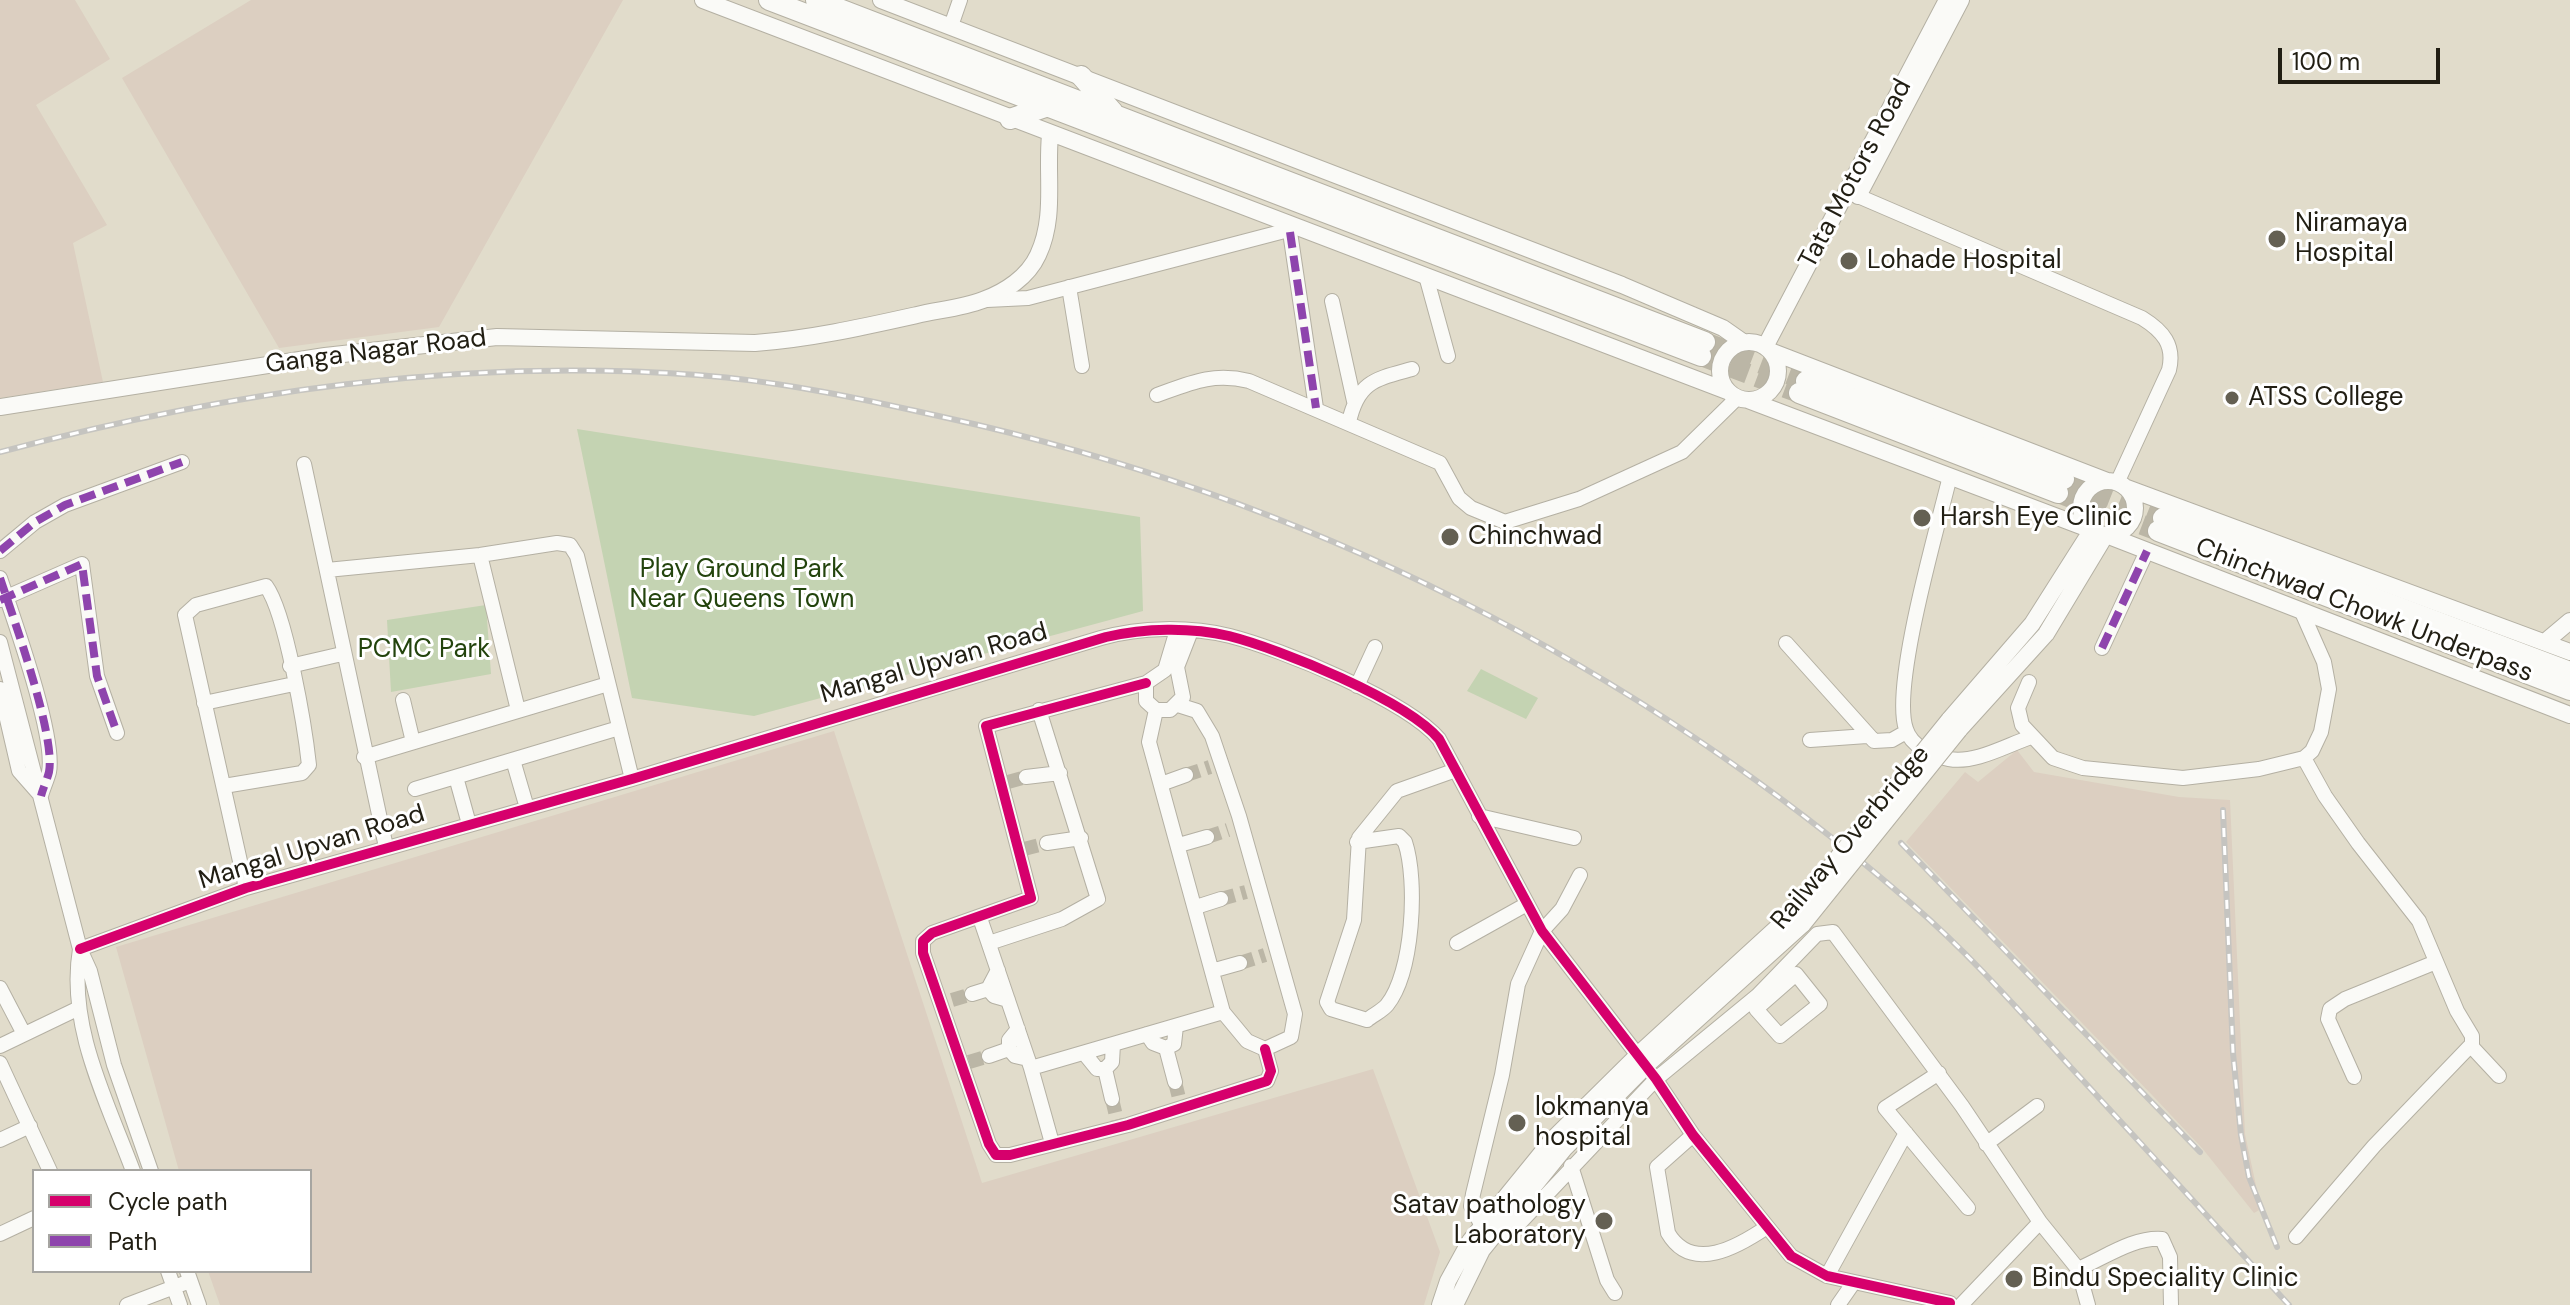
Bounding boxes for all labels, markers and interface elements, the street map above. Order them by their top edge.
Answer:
scale bar [2282,32,2444,82]
text: 100 m [2292,46,2360,77]
street label: Tata Motors Road [1793,74,1919,274]
place label: Niramaya Hospital [2295,208,2408,270]
marker: Niramaya Hospital [2266,228,2288,250]
place label: Lohade Hospital [1867,245,2061,277]
marker: Lohade Hospital [1838,250,1860,272]
street label: Ganga Nagar Road [264,323,488,381]
place label: ATSS College [2248,382,2404,414]
marker: ATSS College [2223,389,2241,407]
place label: Harsh Eye Clinic [1940,502,2133,534]
marker: Harsh Eye Clinic [1911,507,1933,529]
place label: Chinchwad [1468,521,1602,553]
marker: Chinchwad [1439,526,1461,548]
street label: Chinchwad Chowk Underpass [2191,532,2537,690]
park label: Play Ground Park Near Queens Town [630,554,854,616]
street label: Mangal Upvan Road [817,617,1051,711]
park label: PCMC Park [358,634,490,666]
street label: Railway Overbridge [1765,740,1937,936]
street label: Mangal Upvan Road [195,799,429,897]
place label: lokmanya hospital [1535,1092,1649,1154]
marker: lokmanya hospital [1506,1112,1528,1134]
legend [32,1169,312,1273]
text: Cycle path [108,1186,227,1217]
place label: Satav pathology Laboratory [1392,1190,1586,1252]
marker: Satav pathology Laboratory [1593,1210,1615,1232]
text: Path [108,1226,157,1257]
place label: Bindu Speciality Clinic [2032,1263,2299,1295]
marker: Bindu Speciality Clinic [2003,1268,2025,1290]

